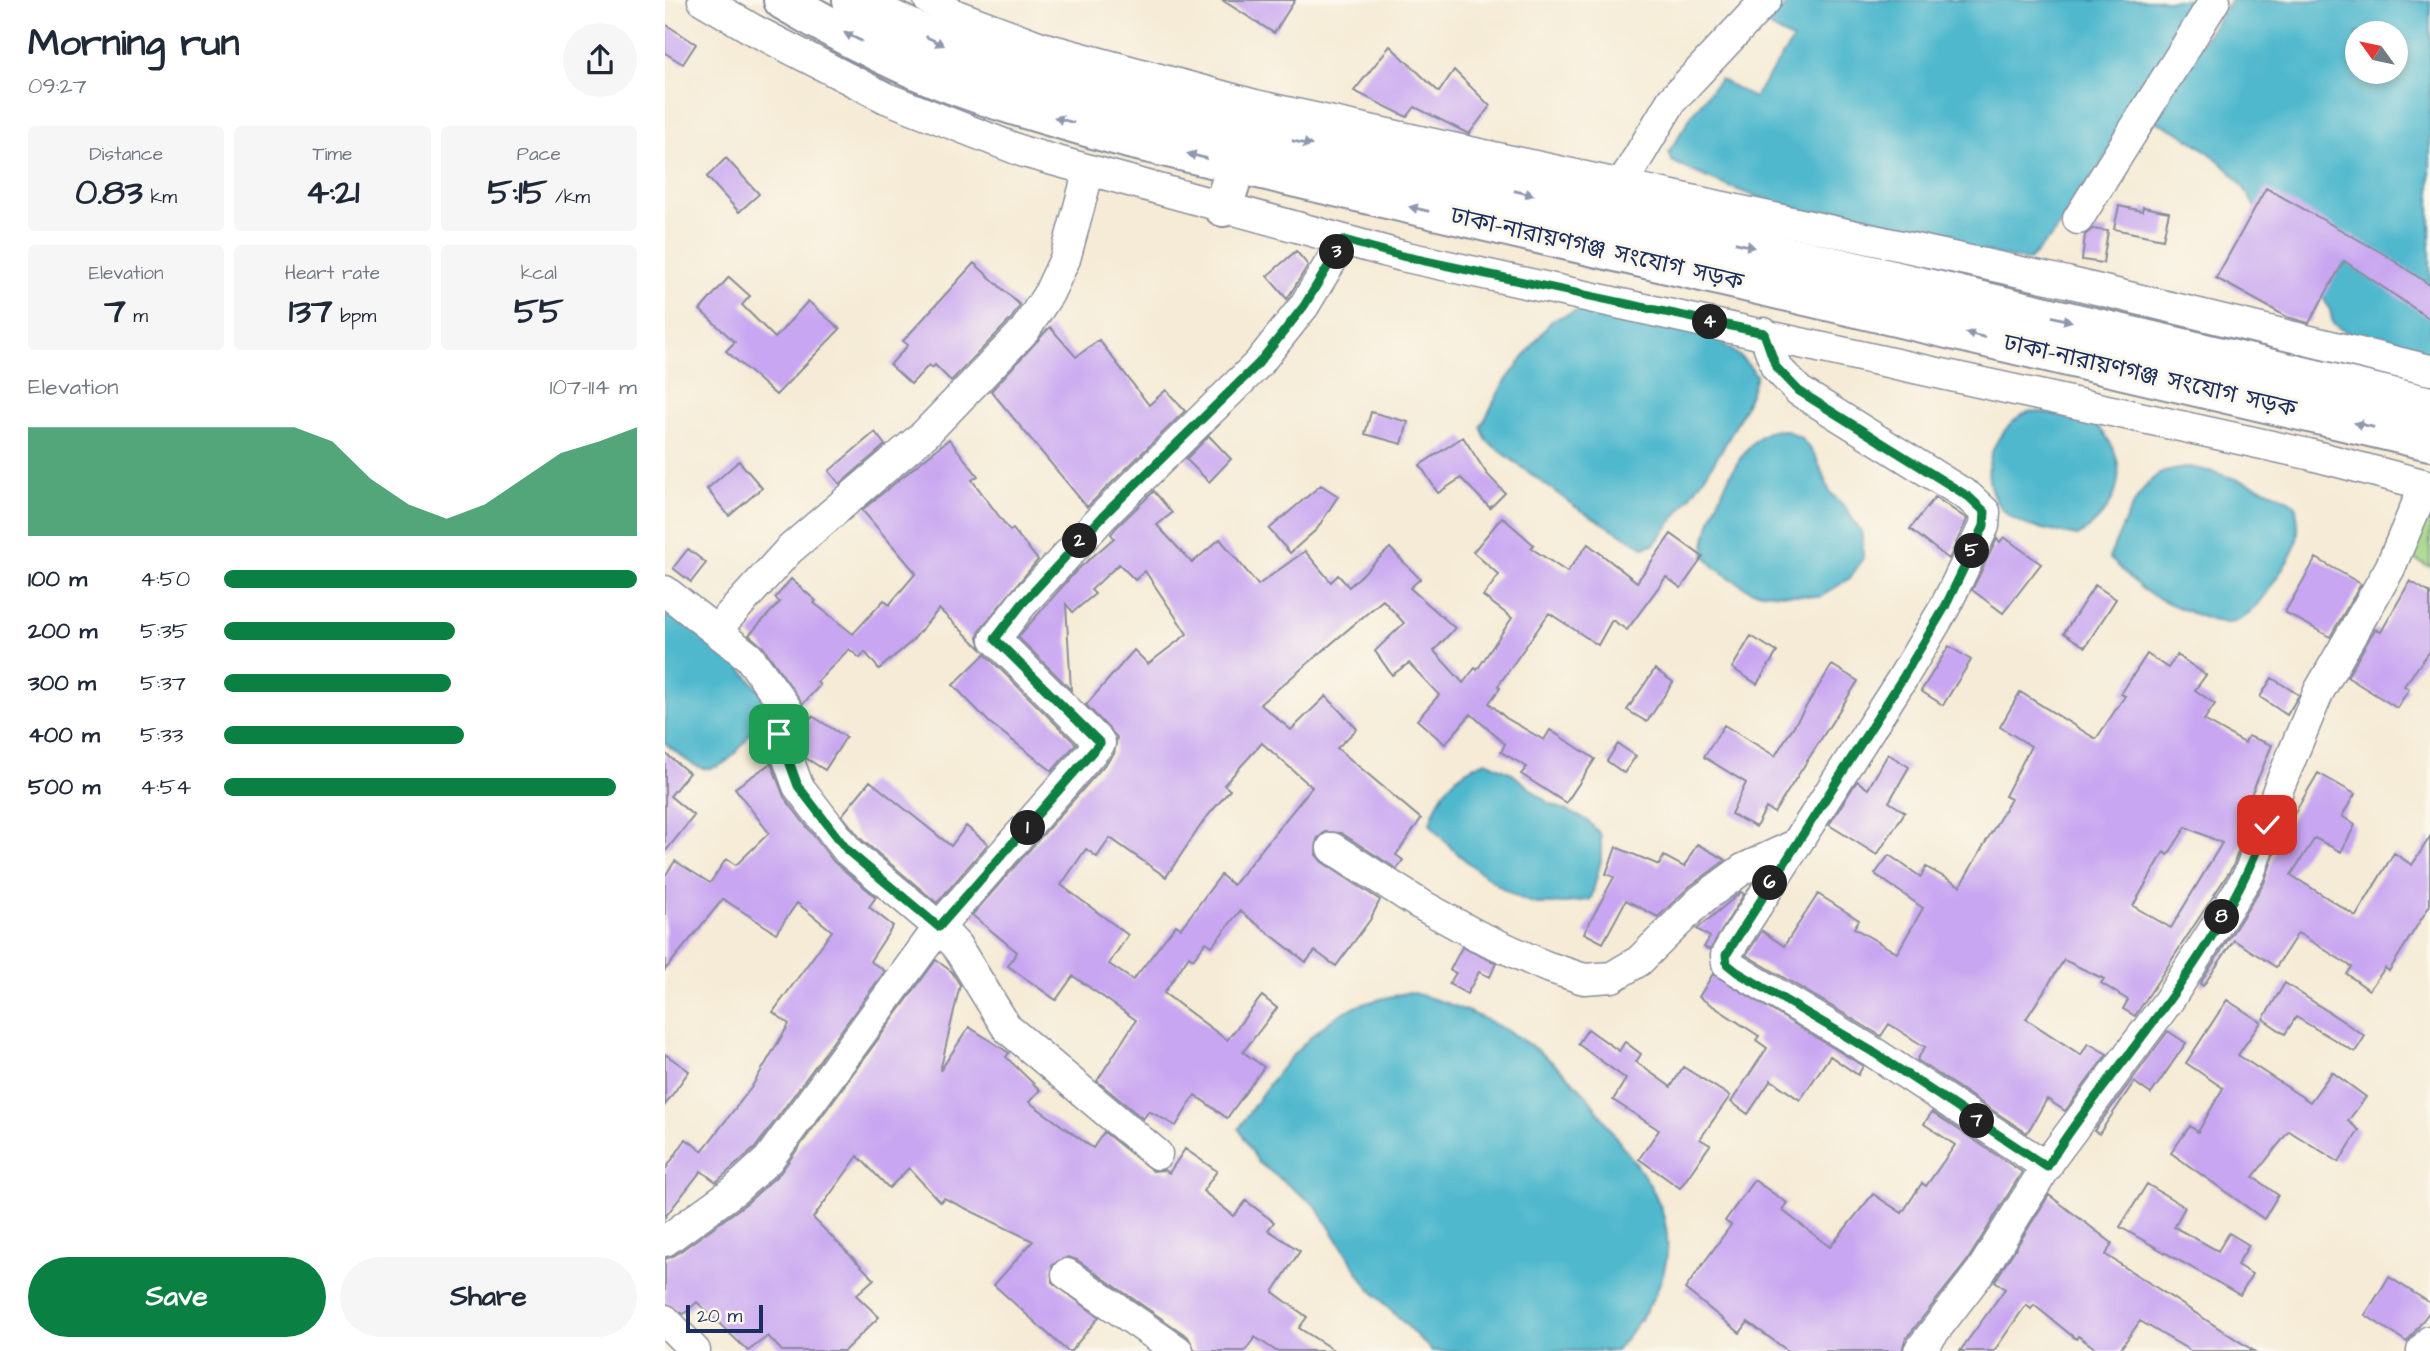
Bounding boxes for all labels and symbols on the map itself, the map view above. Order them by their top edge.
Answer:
north arrow [2345,21,2408,84]
one-way arrow [842,32,863,43]
one-way arrow [925,35,945,47]
one-way arrow [1053,115,1074,125]
one-way arrow [1291,137,1313,148]
one-way arrow [1186,150,1208,161]
one-way arrow [1513,188,1535,199]
street label: ঢাকা-নারায়ণগঞ্জ সংযোগ সড়ক [1446,199,1747,299]
one-way arrow [1408,203,1430,214]
pin: 3 [1319,234,1355,270]
one-way arrow [1735,240,1757,251]
pin: 4 [1693,304,1727,340]
one-way arrow [2051,314,2073,325]
street label: ঢাকা-নারায়ণগঞ্জ সংযোগ সড়ক [1999,326,2300,426]
one-way arrow [1964,330,1986,341]
one-way arrow [2353,419,2375,430]
pin: 2 [1063,524,1097,558]
pin: 5 [1955,534,1989,568]
pin [749,704,809,764]
pin [2237,795,2297,855]
pin: 1 [1011,810,1045,846]
pin: 6 [1753,866,1787,900]
pin: 8 [2205,900,2239,934]
pin: 7 [1959,1104,1995,1138]
scale bar [686,1302,763,1334]

